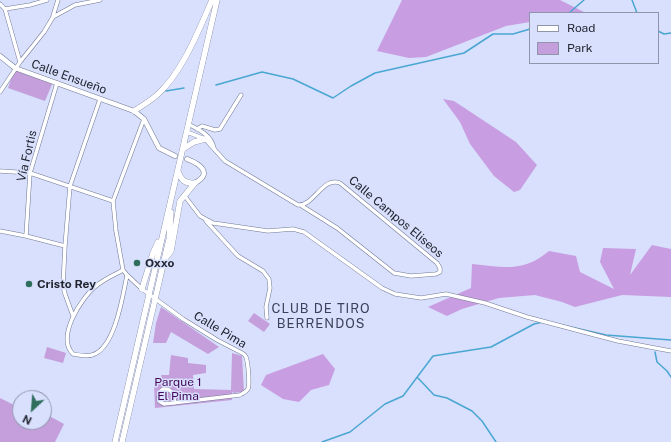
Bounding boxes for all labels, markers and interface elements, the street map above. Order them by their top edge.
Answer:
legend [529,12,659,64]
text: Road [567,21,595,35]
text: Park [567,41,593,55]
street label: Calle Ensueño [29,57,109,97]
street label: Vía Fortis [14,129,40,183]
street label: Calle Campos Eliseos [346,173,446,261]
place label: Oxxo [145,256,174,270]
marker: Oxxo [132,258,142,268]
place label: Cristo Rey [37,277,96,291]
marker: Cristo Rey [24,279,34,289]
district label: CLUB DE TIRO BERRENDOS [272,301,370,332]
street label: Calle Pima [191,309,249,351]
park label: Parque 1 El Pima [154,375,202,403]
north arrow [12,390,52,430]
text: N [21,413,34,427]

